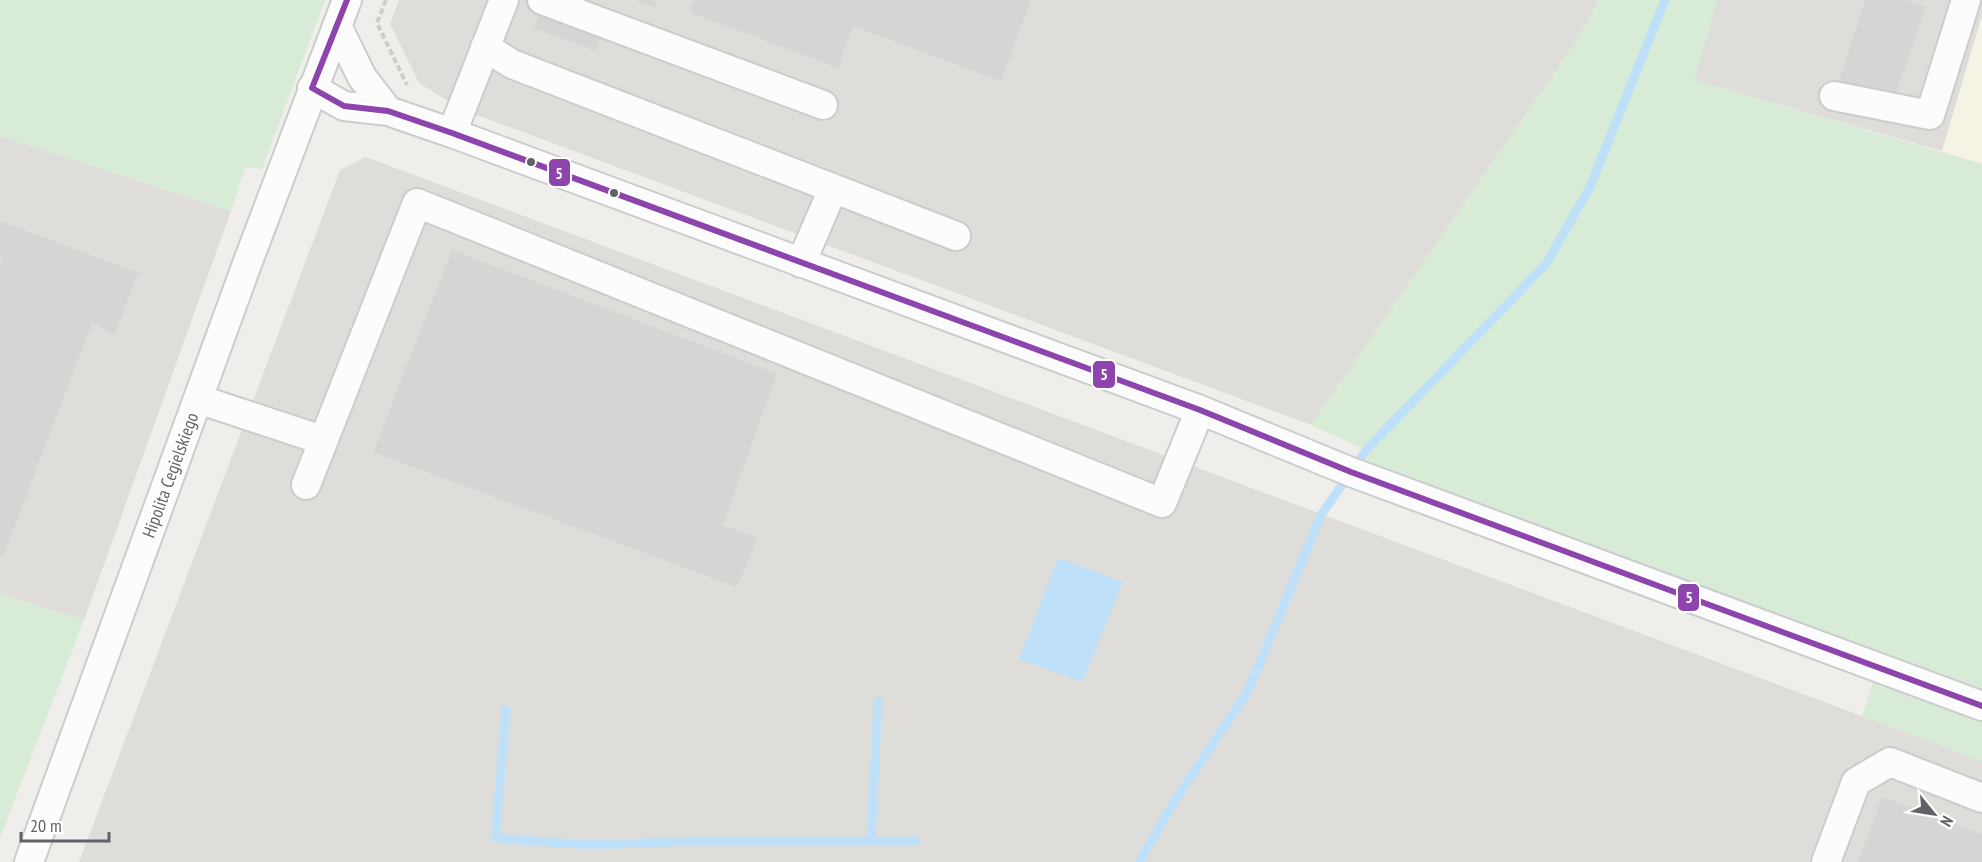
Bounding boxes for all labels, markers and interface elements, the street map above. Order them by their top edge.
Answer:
unlabelled marker [525,156,537,168]
line badge: 5 [548,158,571,187]
text: 5 [555,163,563,183]
unlabelled marker [608,187,620,199]
line badge: 5 [1092,360,1116,389]
text: 5 [1100,364,1108,384]
street label: Hipolita Cegielskiego [137,409,203,541]
line badge: 5 [1677,583,1700,612]
text: 5 [1685,587,1693,607]
north arrow [1904,784,1964,844]
scale bar [21,805,110,843]
text: N [1936,813,1958,830]
text: 20 m [30,814,62,837]

